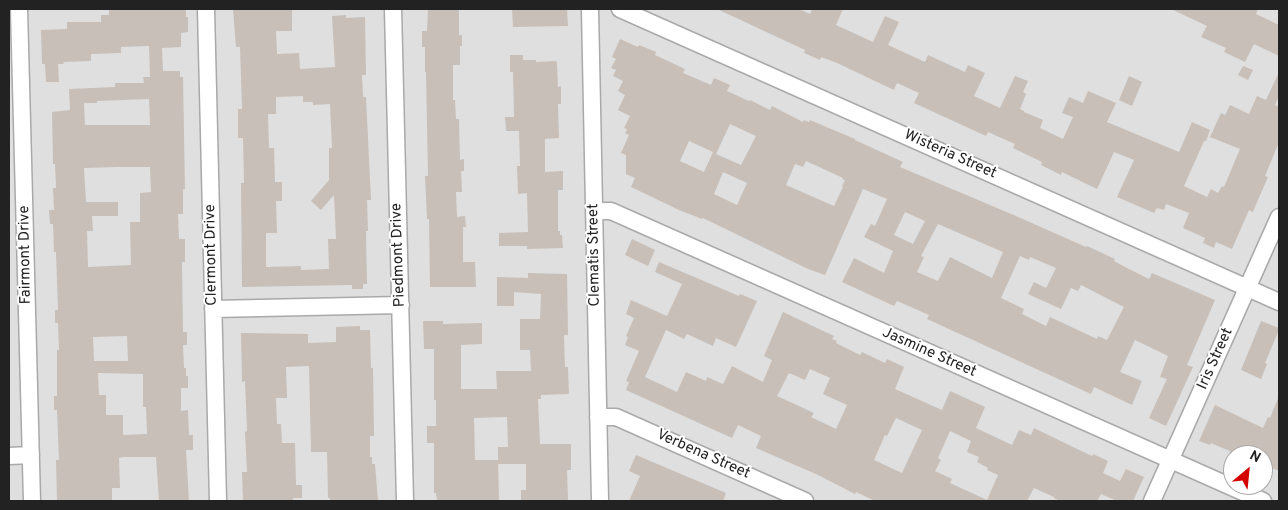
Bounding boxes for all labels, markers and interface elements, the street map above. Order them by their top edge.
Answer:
street label: Wisteria Street [901,127,999,183]
street label: Piedmont Drive [388,203,410,307]
street label: Clematis Street [585,203,605,307]
street label: Clermont Drive [202,204,222,306]
street label: Fairmont Drive [16,205,36,305]
street label: Jasmine Street [879,324,979,382]
street label: Iris Street [1194,325,1238,393]
street label: Verbena Street [653,426,753,484]
north arrow [1223,445,1273,495]
text: N [1246,447,1263,467]

